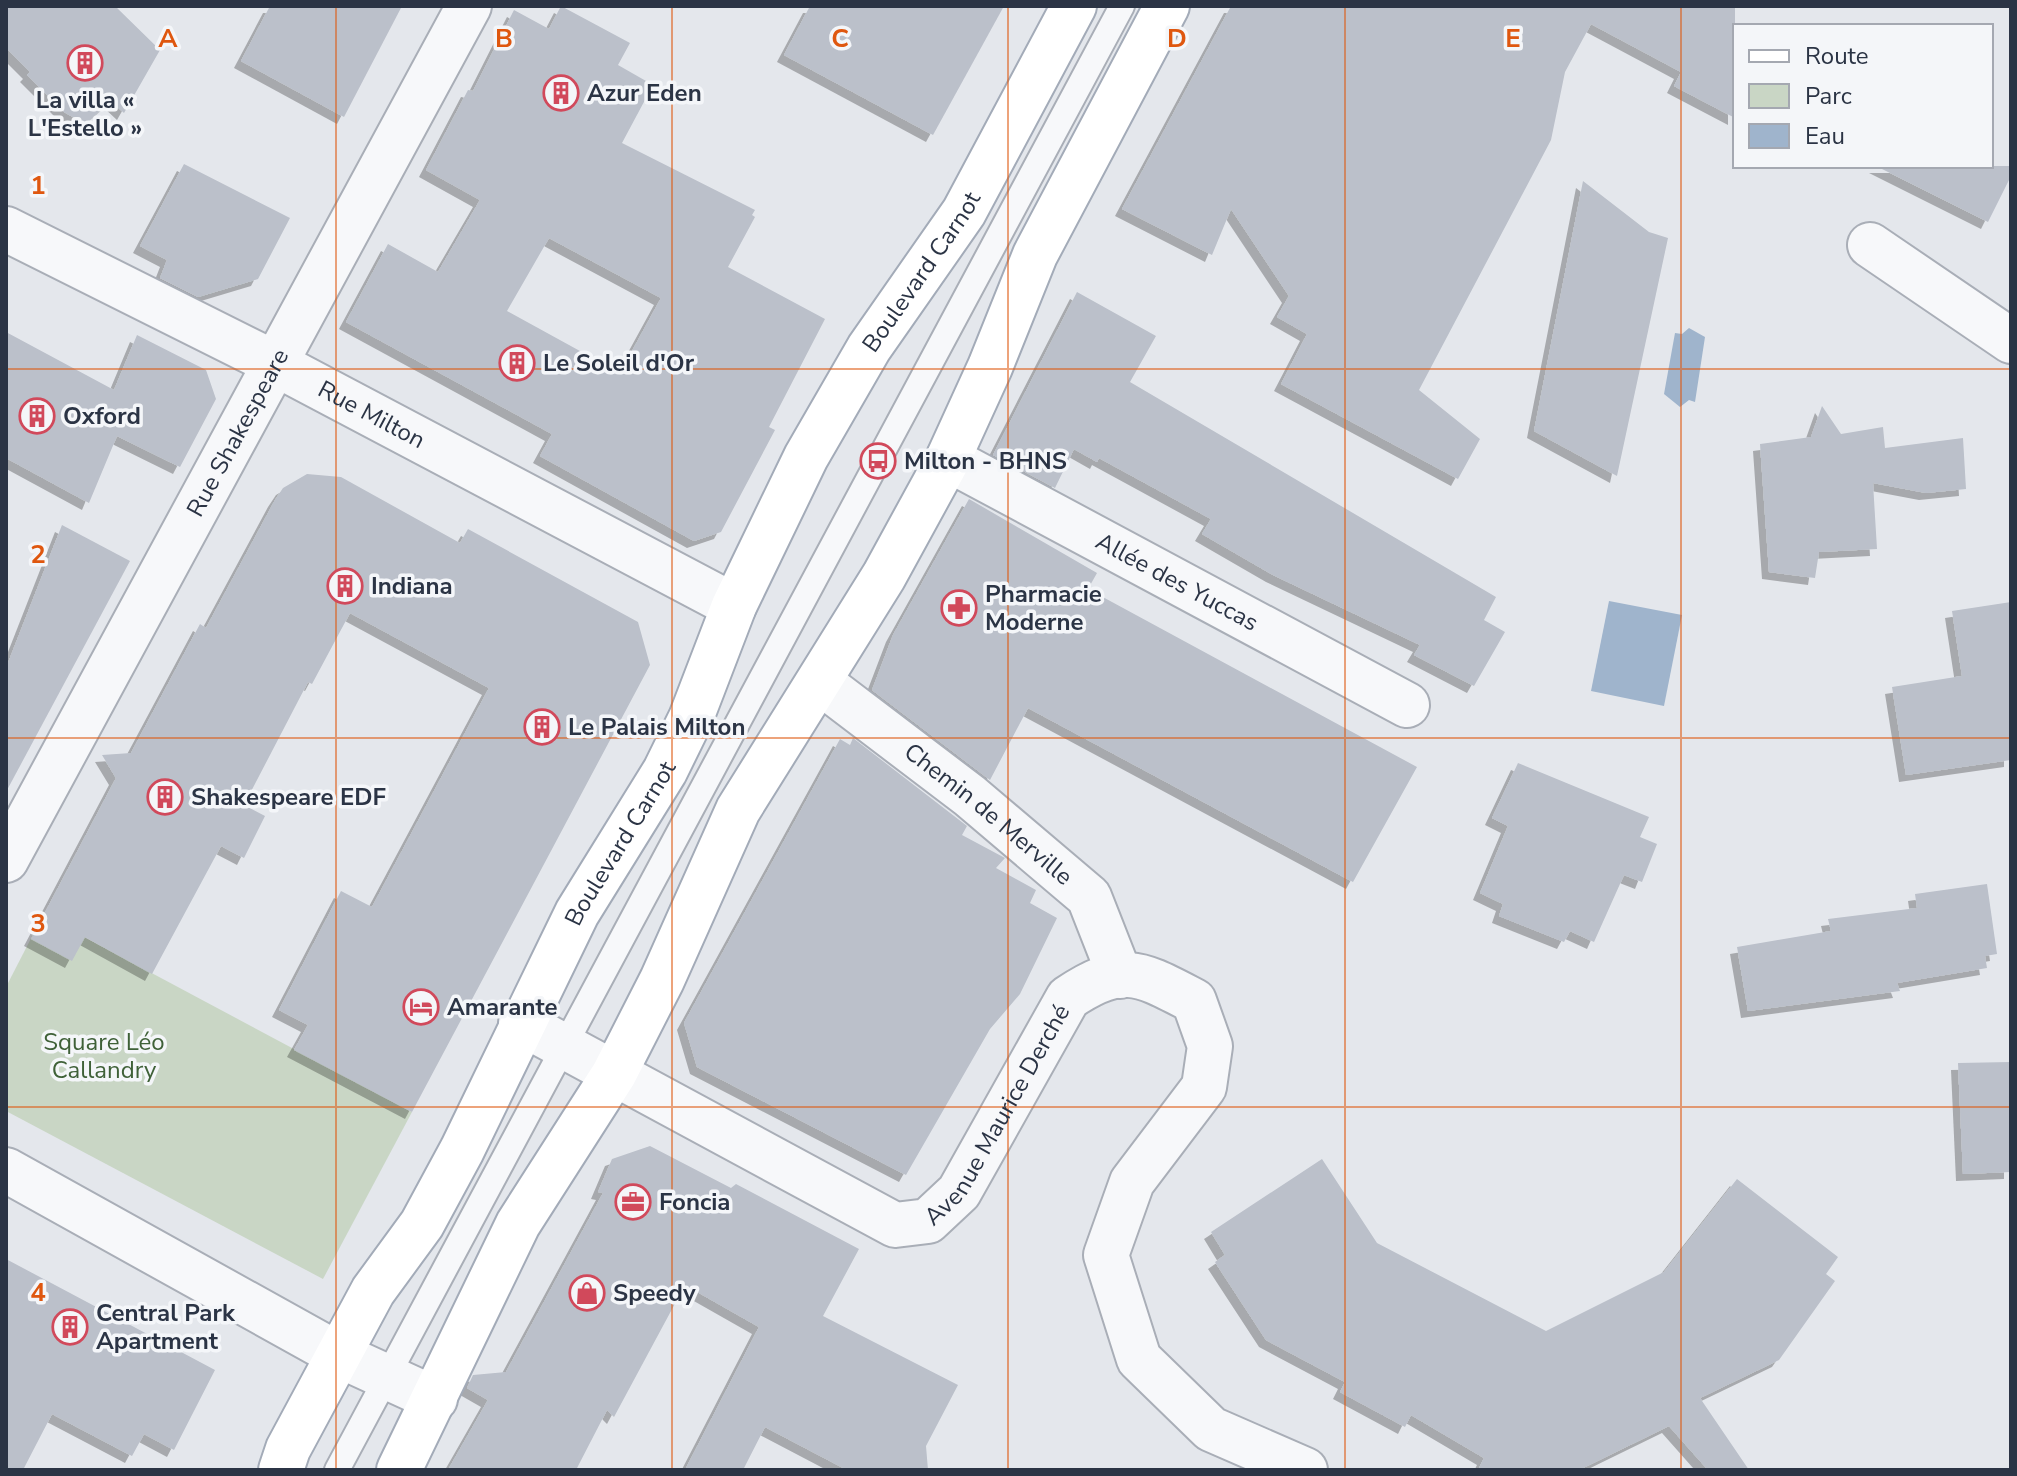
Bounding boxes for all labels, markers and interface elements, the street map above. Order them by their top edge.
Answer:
text: A [158,21,178,56]
text: B [495,21,513,56]
text: C [831,21,849,56]
text: D [1167,21,1187,56]
text: E [1505,21,1521,56]
legend [1733,24,1993,168]
text: Route [1805,40,1869,72]
building icon: La villa « L'Estello » [66,44,104,82]
building icon: Azur Eden [542,74,580,112]
place label: Azur Eden [587,77,702,109]
text: Parc [1805,80,1852,112]
place label: La villa « L'Estello » [28,84,142,144]
text: Eau [1805,120,1845,152]
text: 1 [30,168,46,203]
street label: Boulevard Carnot [855,186,988,359]
street label: Rue Shakespeare [179,343,296,522]
building icon: Le Soleil d'Or [498,344,536,382]
place label: Le Soleil d'Or [543,347,695,379]
street label: Rue Milton [313,373,431,456]
building icon: Oxford [18,397,56,435]
place label: Oxford [63,400,141,432]
bus stop icon: Milton - BHNS [859,442,897,480]
place label: Milton - BHNS [904,445,1067,477]
street label: Allée des Yuccas [1090,525,1264,638]
text: 2 [30,537,46,572]
building icon: Indiana [326,567,364,605]
place label: Indiana [371,570,453,602]
place label: Pharmacie Moderne [985,578,1102,638]
pharmacy icon: Pharmacie Moderne [940,589,978,627]
building icon: Le Palais Milton [523,708,561,746]
place label: Le Palais Milton [568,711,745,743]
street label: Chemin de Merville [898,736,1080,892]
street label: Boulevard Carnot [557,755,684,931]
building icon: Shakespeare EDF [146,778,184,816]
place label: Shakespeare EDF [191,781,386,813]
text: 3 [30,906,46,941]
hotel icon: Amarante [402,988,440,1026]
place label: Amarante [447,991,558,1023]
street label: Avenue Maurice Derché [917,999,1077,1233]
park label: Square Léo Callandry [43,1026,165,1086]
office icon: Foncia [614,1183,652,1221]
place label: Foncia [659,1186,731,1218]
shop icon: Speedy [568,1274,606,1312]
text: 4 [30,1275,46,1310]
place label: Speedy [613,1277,696,1309]
place label: Central Park Apartment [96,1297,236,1357]
building icon: Central Park Apartment [51,1308,89,1346]

